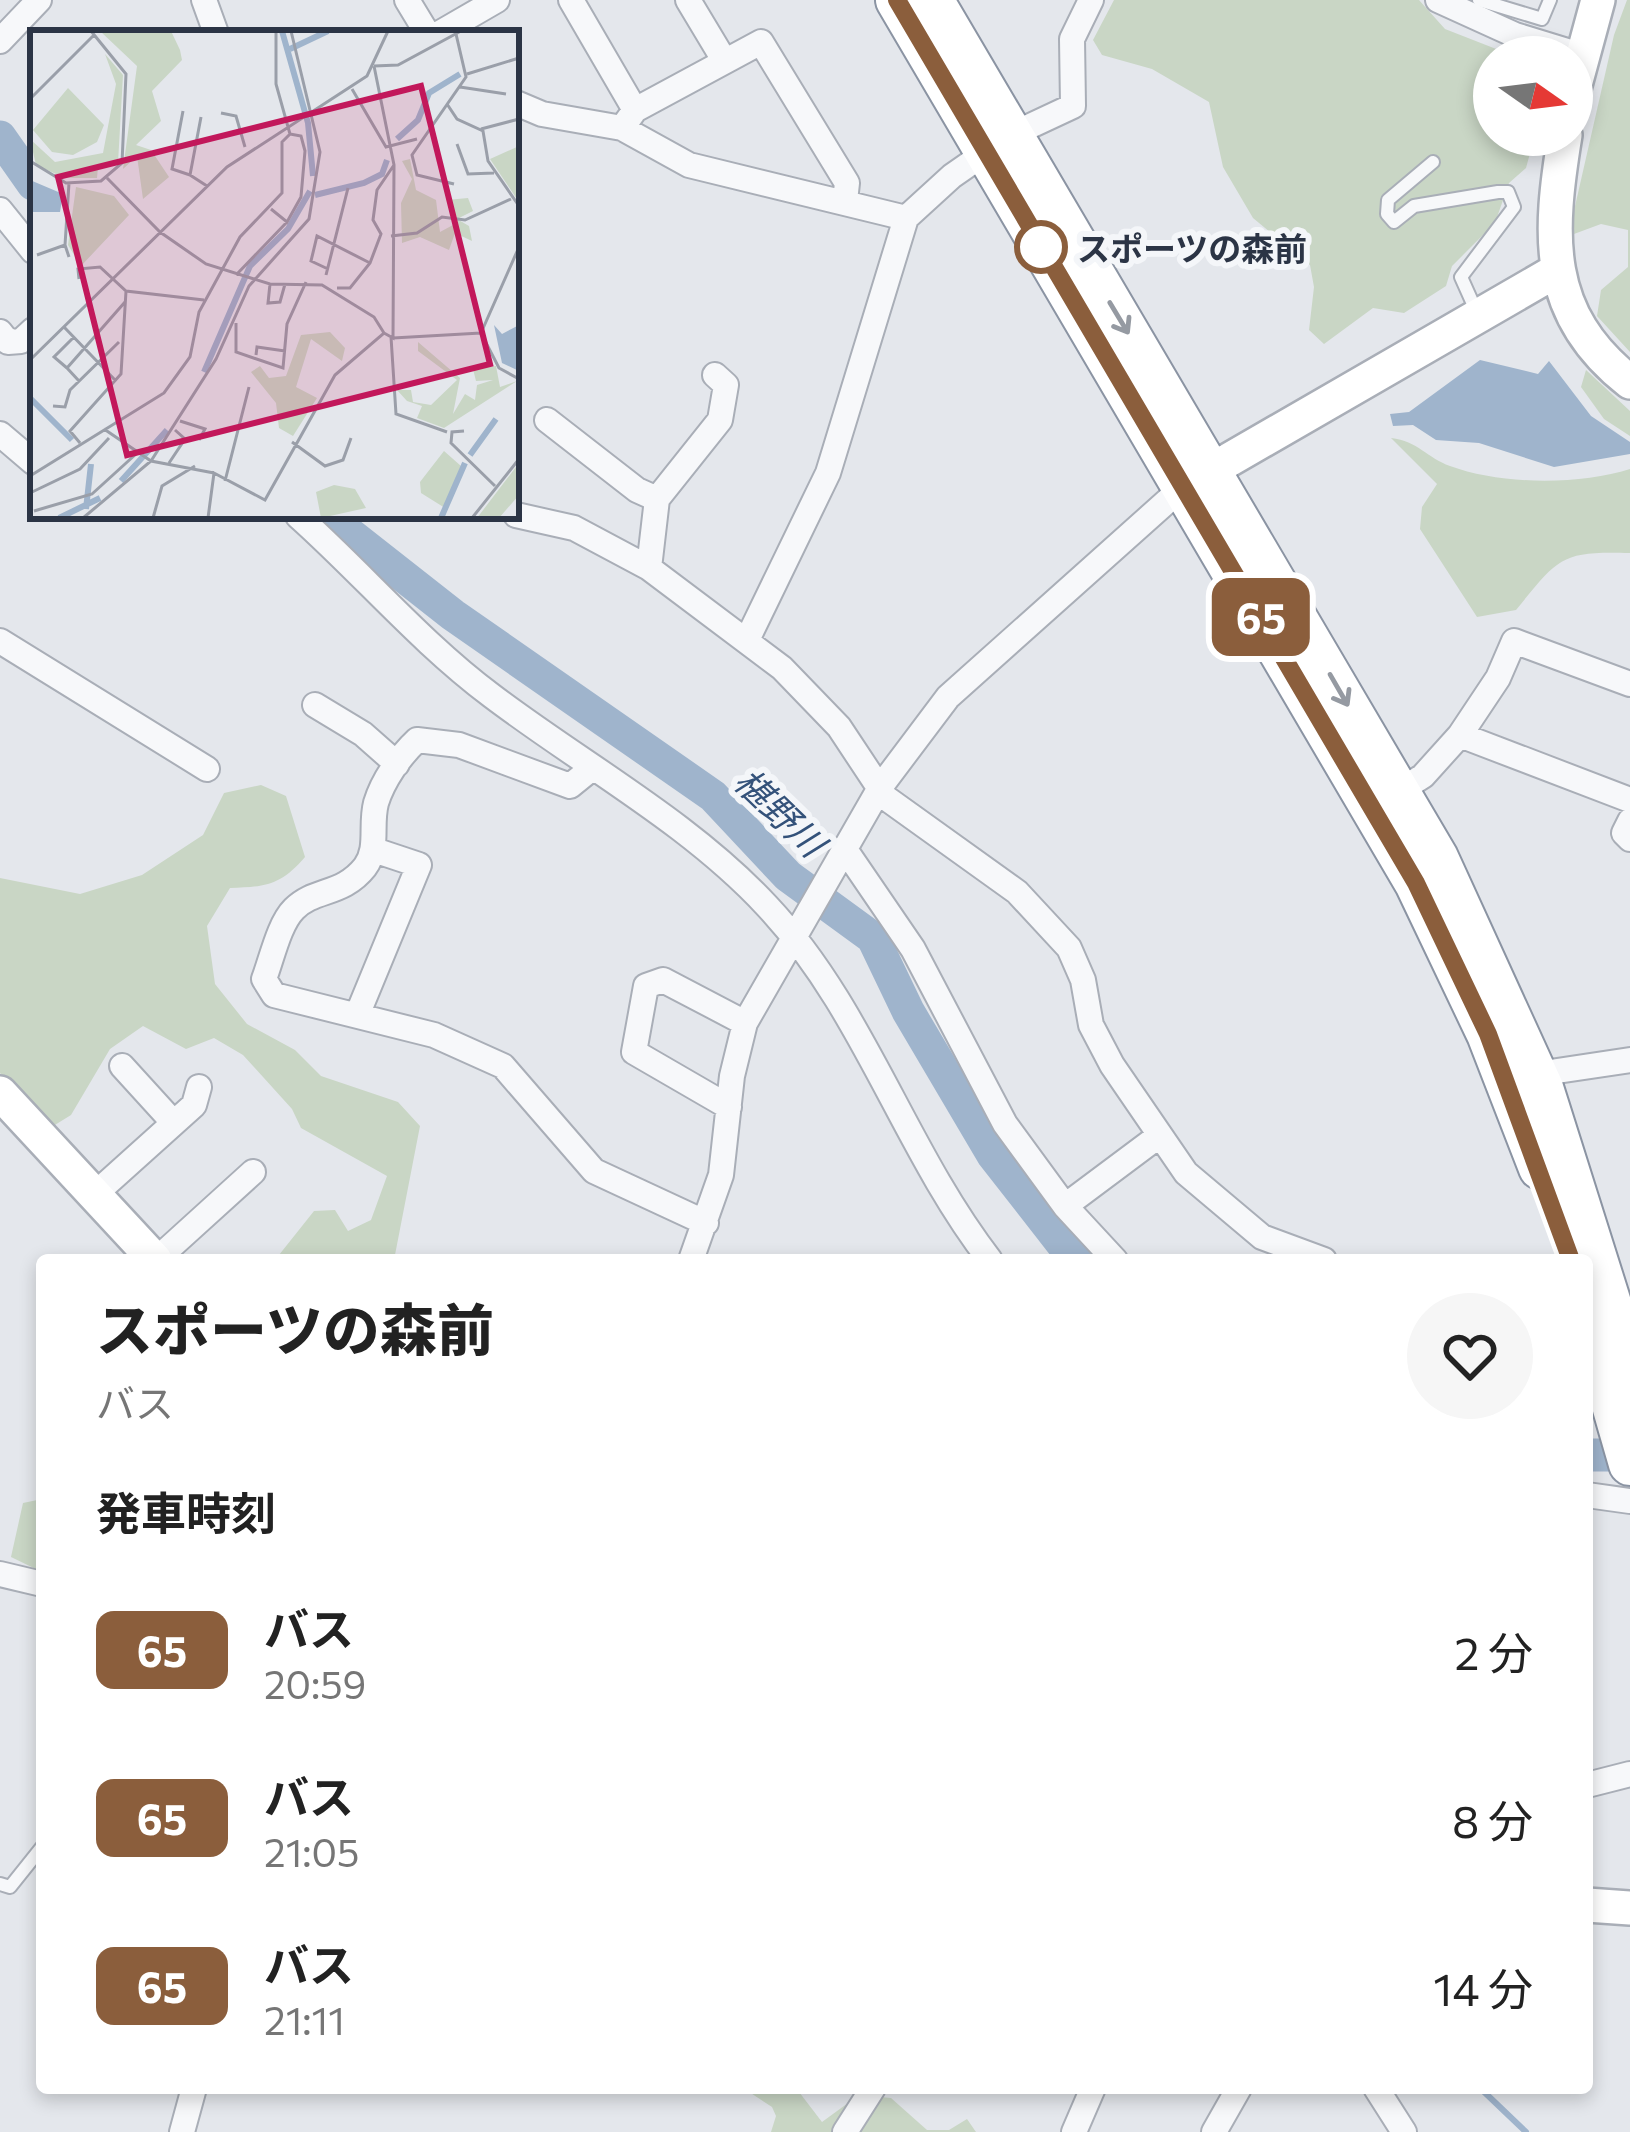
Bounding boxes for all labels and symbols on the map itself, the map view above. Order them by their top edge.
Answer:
inset map [30,30,519,519]
north arrow [1473,36,1593,156]
marker: スポーツの森前 [1016,222,1066,272]
place label: スポーツの森前 [1077,227,1307,268]
one-way arrow [1108,300,1132,335]
line badge: 65 [1207,578,1315,656]
one-way arrow [1328,672,1352,707]
water label: 椹野川 [727,758,838,867]

